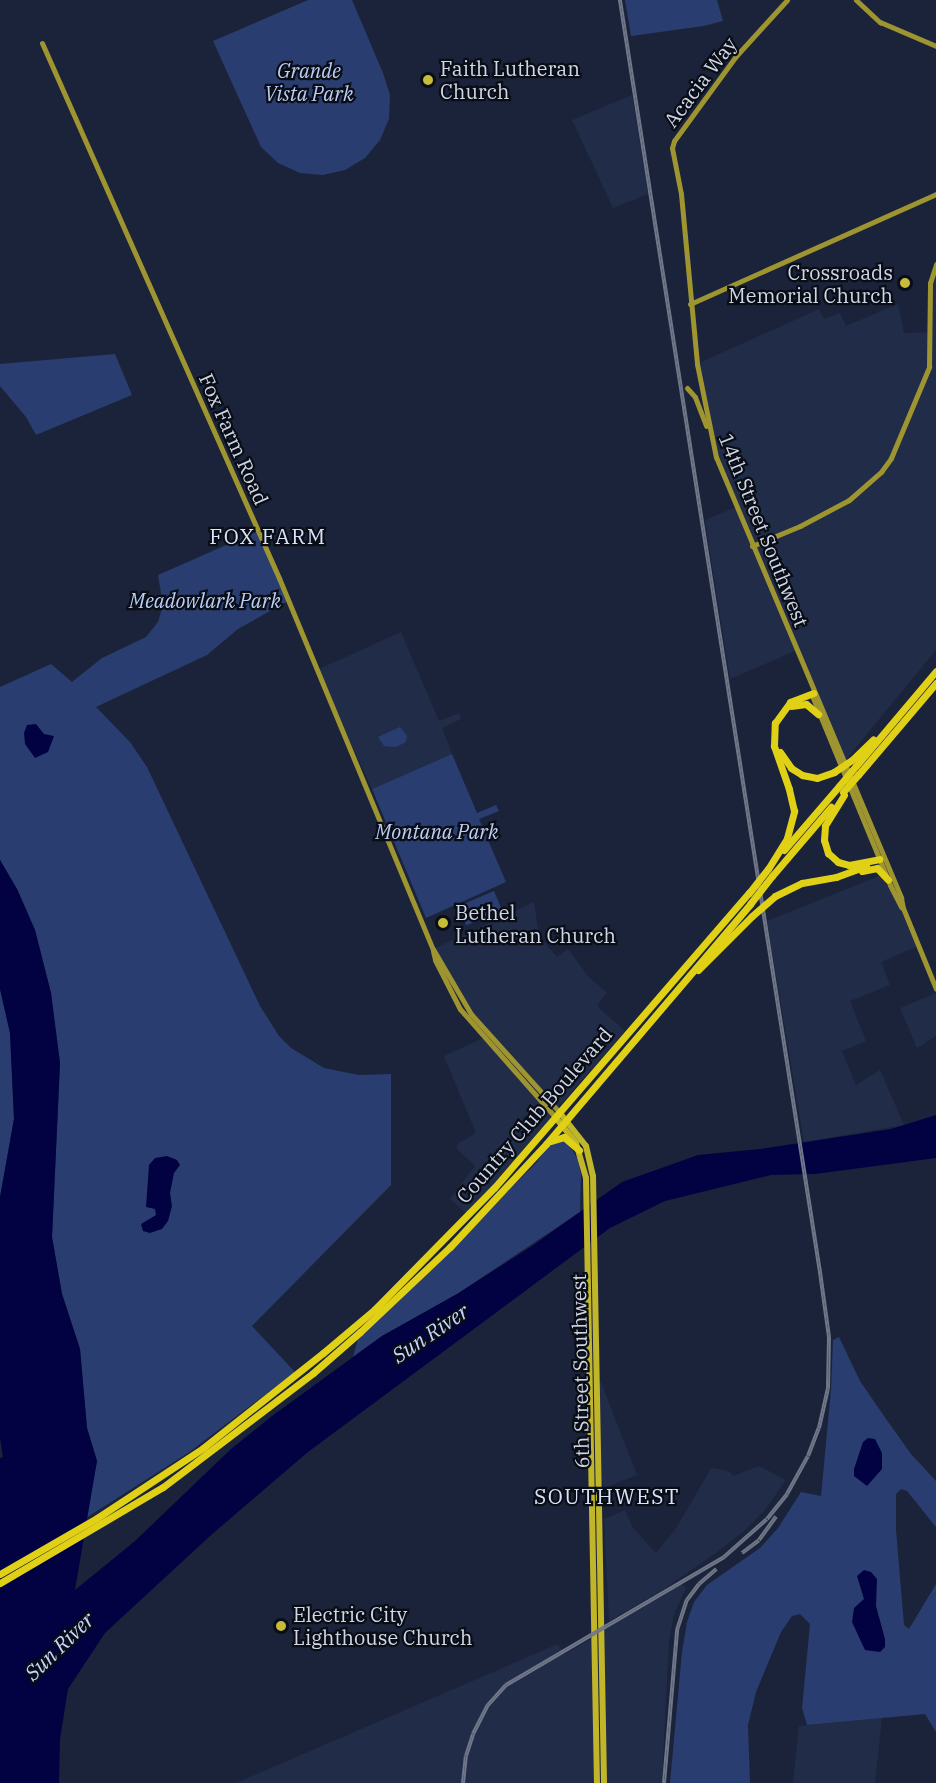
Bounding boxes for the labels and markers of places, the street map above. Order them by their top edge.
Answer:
place label: Faith Lutheran Church [440,56,580,103]
marker: Faith Lutheran Church [421,73,435,87]
place label: Crossroads Memorial Church [728,260,893,307]
marker: Crossroads Memorial Church [898,276,912,290]
place label: Bethel Lutheran Church [455,900,616,947]
marker: Bethel Lutheran Church [436,916,450,930]
place label: Electric City Lighthouse Church [293,1602,472,1649]
marker: Electric City Lighthouse Church [274,1619,288,1633]

